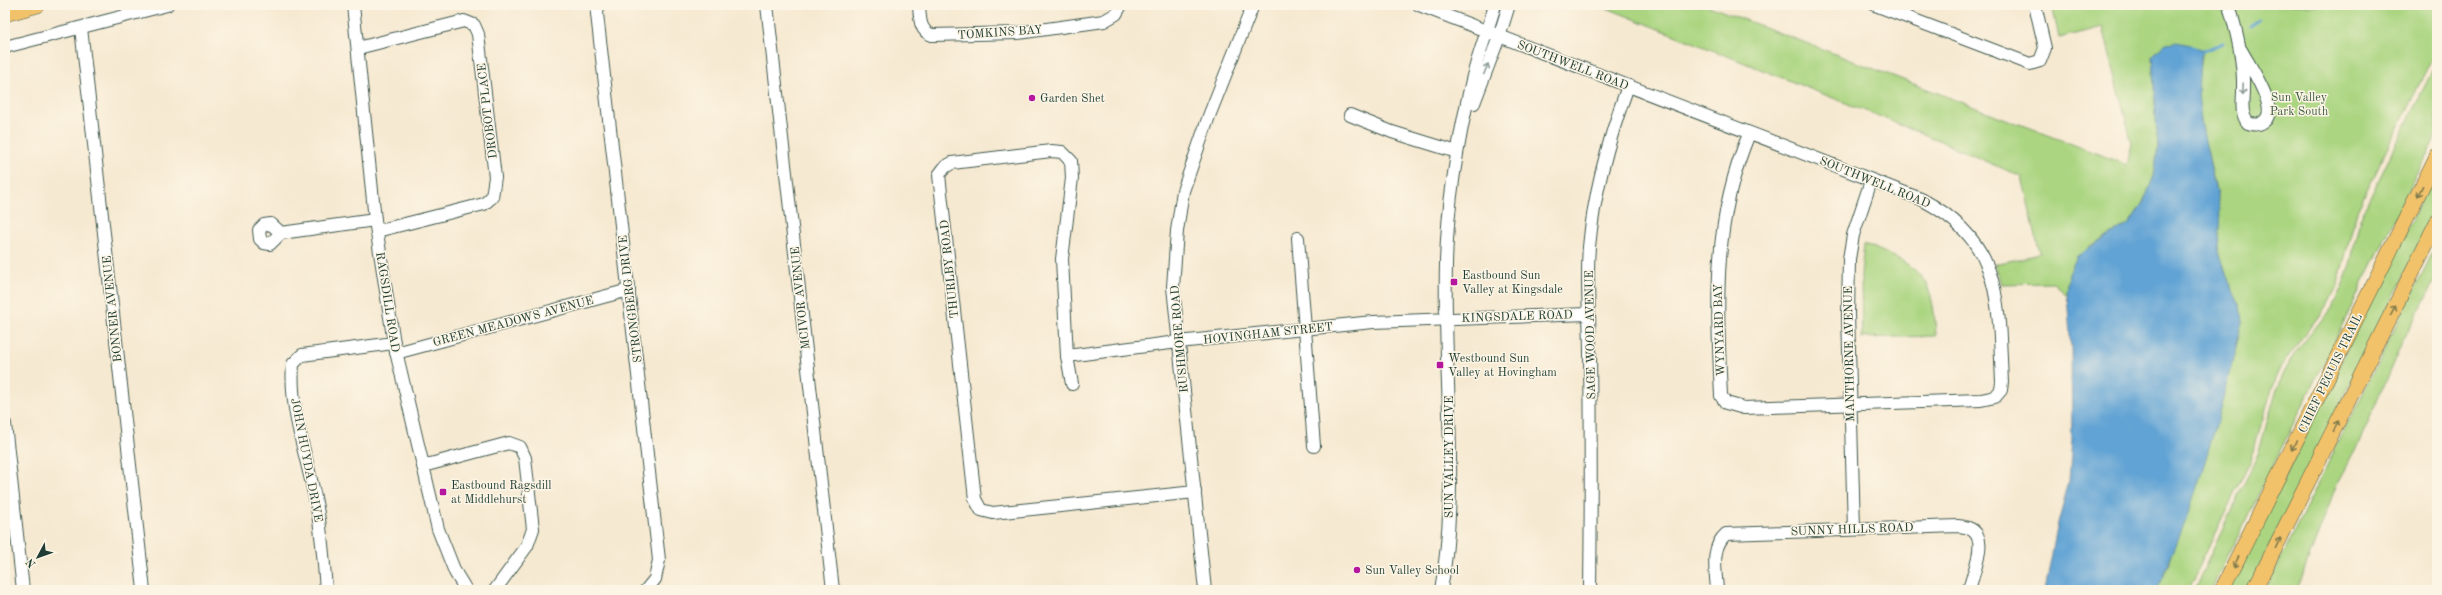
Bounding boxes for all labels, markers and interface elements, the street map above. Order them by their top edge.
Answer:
street label: TOMKINS BAY [957,24,1043,42]
street label: SOUTHWELL ROAD [1515,39,1630,93]
street label: DROBOT PLACE [476,62,500,159]
one-way arrow [1483,64,1491,76]
one-way arrow [2240,82,2247,95]
park label: Sun Valley Park South [2270,92,2329,118]
marker: Garden Shet [1027,93,1037,103]
place label: Garden Shet [1040,93,1105,105]
street label: SOUTHWELL ROAD [1818,155,1932,211]
one-way arrow [2416,184,2423,196]
street label: THURLBY ROAD [939,219,961,319]
street label: STRONGBERG DRIVE [617,234,645,363]
street label: MCIVOR AVENUE [790,246,812,350]
street label: RAGSDILL ROAD [373,251,401,353]
street label: BONNER AVENUE [101,255,125,363]
place label: Eastbound Sun Valley at Kingsdale [1462,270,1563,296]
street label: SAGE WOOD AVENUE [1584,270,1598,400]
marker: Eastbound Sun Valley at Kingsdale [1449,277,1459,287]
street label: WYNYARD BAY [1712,283,1728,377]
street label: RUSHMORE ROAD [1169,285,1191,393]
street label: MANTHORNE AVENUE [1843,286,1857,422]
street label: GREEN MEADOWS AVENUE [432,295,595,349]
one-way arrow [2390,304,2398,316]
street label: KINGSDALE ROAD [1461,309,1573,325]
street label: CHIEF PEGUIS TRAIL [2297,312,2365,435]
street label: HOVINGHAM STREET [1203,321,1334,347]
place label: Westbound Sun Valley at Hovingham [1448,353,1557,379]
marker: Westbound Sun Valley at Hovingham [1435,360,1445,370]
street label: SUN VALLEY DRIVE [1444,396,1456,518]
street label: JOHN HUYDA DRIVE [288,397,324,523]
one-way arrow [2333,420,2340,432]
one-way arrow [2290,439,2297,451]
place label: Eastbound Ragsdill at Middlehurst [451,480,551,506]
marker: Eastbound Ragsdill at Middlehurst [438,487,448,497]
street label: SUNNY HILLS ROAD [1790,522,1914,538]
north arrow [18,537,58,577]
one-way arrow [2275,537,2282,549]
text: N [24,555,38,569]
one-way arrow [2232,555,2239,567]
marker: Sun Valley School [1352,565,1362,575]
place label: Sun Valley School [1365,565,1459,577]

